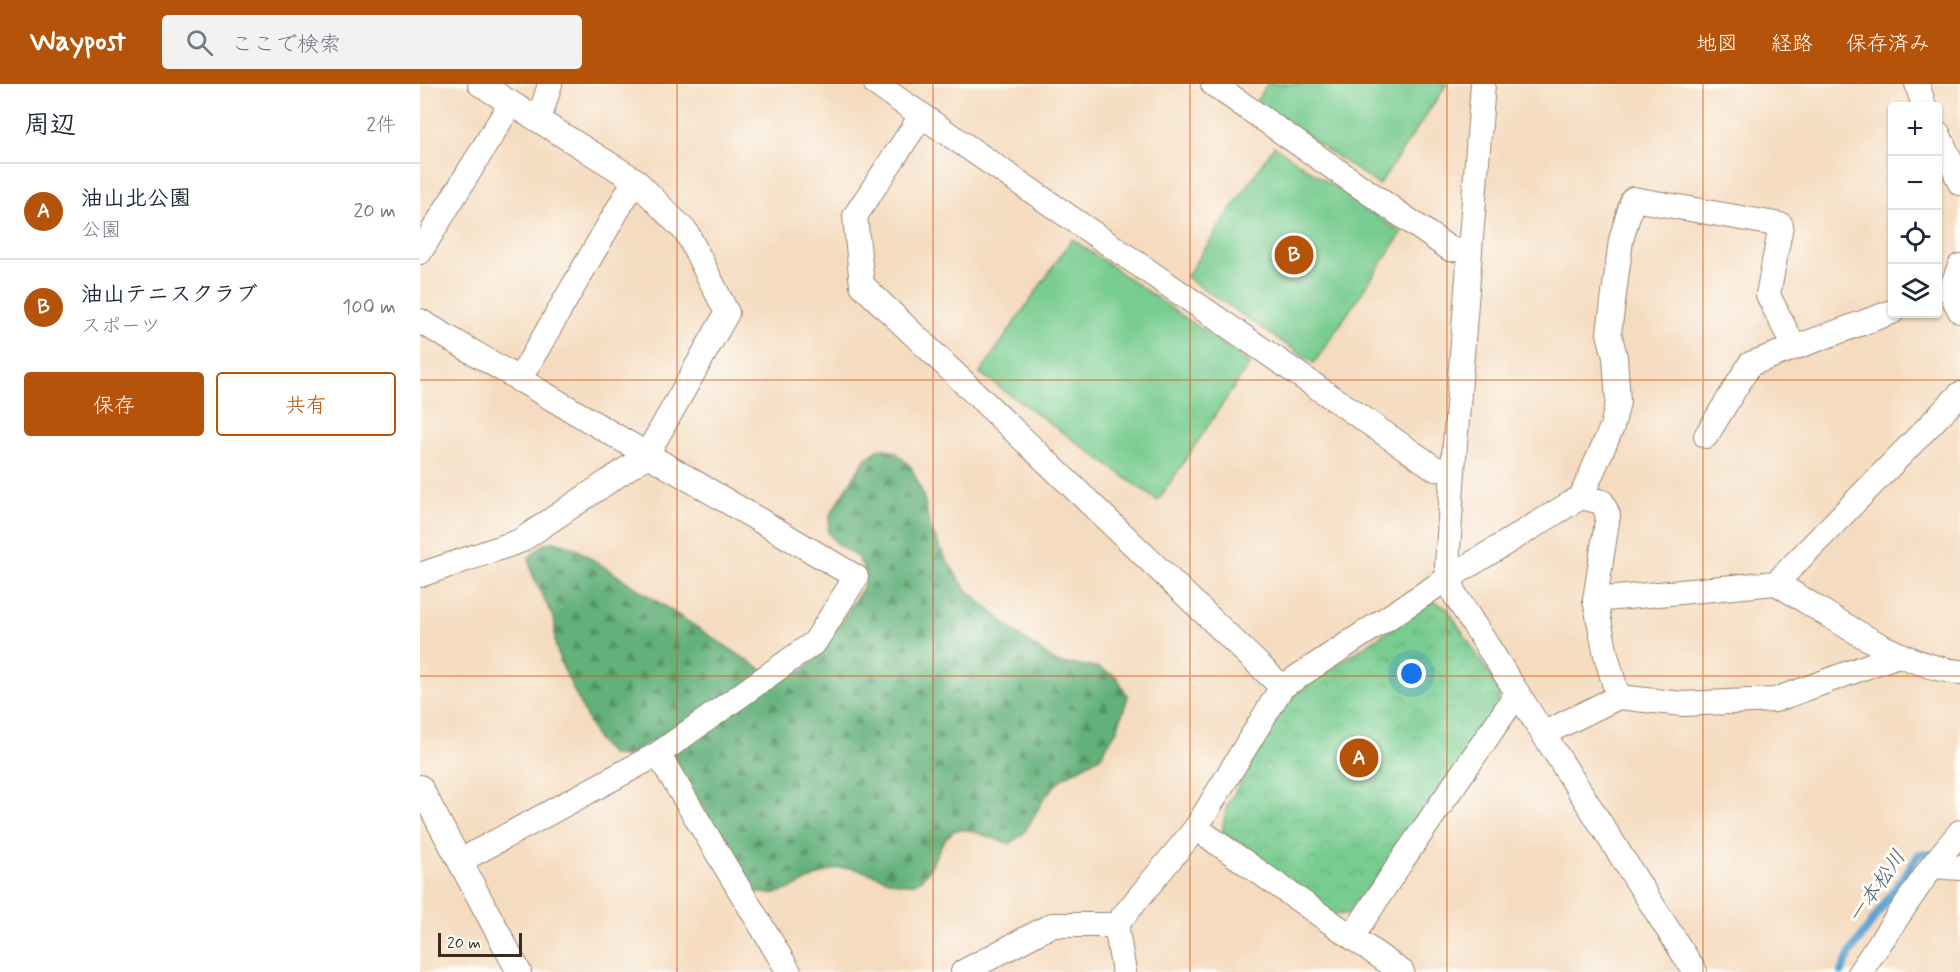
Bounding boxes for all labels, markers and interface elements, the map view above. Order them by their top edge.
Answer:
search box [162,15,582,69]
text: Waypost [30,24,126,61]
icon: search [183,26,216,59]
text: 地図 [1696,30,1738,58]
text: 経路 [1771,30,1813,58]
text: 保存済み [1846,30,1930,58]
text: ここで検索 [231,31,341,59]
map controls [1888,102,1942,318]
button: + [1888,102,1942,156]
text: 周辺 [24,109,76,143]
text: 2件 [366,112,396,139]
button: − [1888,156,1942,210]
text: 油山北公園 [81,185,191,213]
text: A [37,198,50,225]
text: 20 m [353,198,396,225]
button: locate [1888,210,1942,264]
text: 公園 [81,217,121,244]
pin: B [1274,232,1314,278]
button: layers [1888,264,1942,318]
text: 油山テニスクラブ [81,281,257,309]
text: B [37,294,50,321]
text: 100 m [342,294,396,321]
text: スポーツ [81,313,161,340]
button: 保存 [24,372,204,436]
button: 共有 [216,372,396,436]
your location [1397,659,1426,688]
pin: A [1340,736,1378,780]
water label: 一本松川 [1841,845,1913,929]
scale bar [438,930,522,958]
text: 20 m [447,933,481,954]

